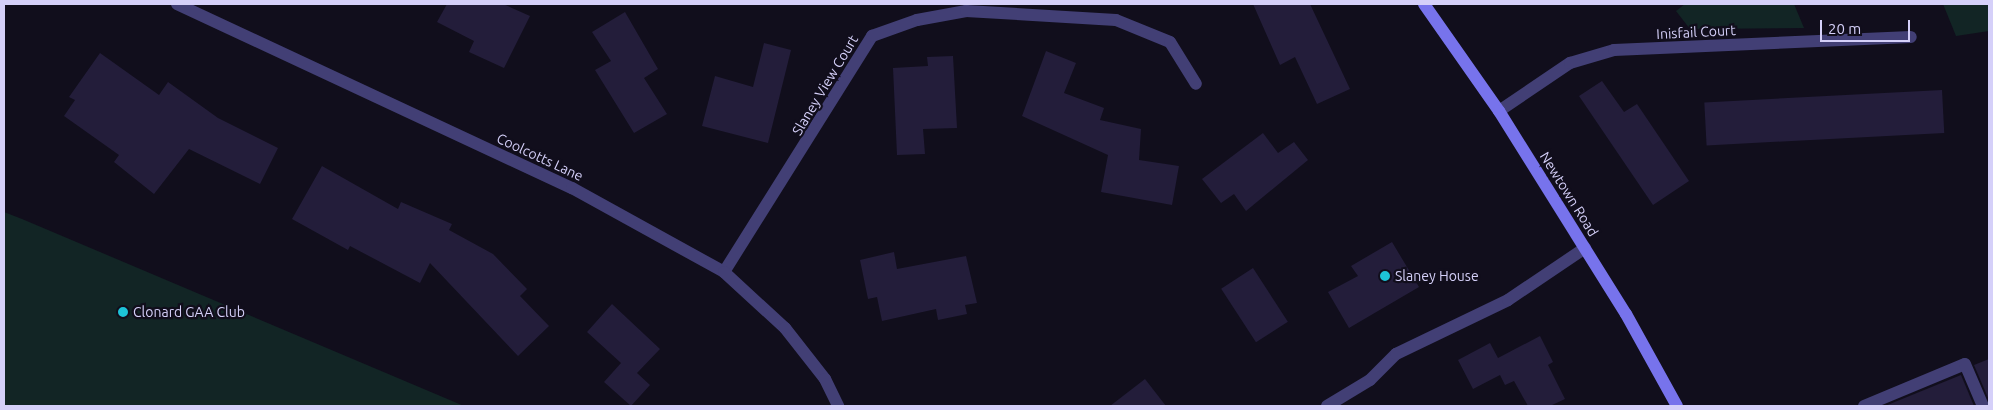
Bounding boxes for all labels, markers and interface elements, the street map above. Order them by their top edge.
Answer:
scale bar [1823,10,1913,42]
text: 20 m [1828,20,1861,37]
street label: Inisfail Court [1656,22,1736,42]
street label: Slaney View Court [788,32,862,138]
street label: Coolcotts Lane [494,130,586,184]
street label: Newtown Road [1536,149,1602,239]
place label: Slaney House [1395,268,1479,284]
marker: Slaney House [1379,270,1391,282]
place label: Clonard GAA Club [133,304,245,320]
marker: Clonard GAA Club [117,306,129,318]

